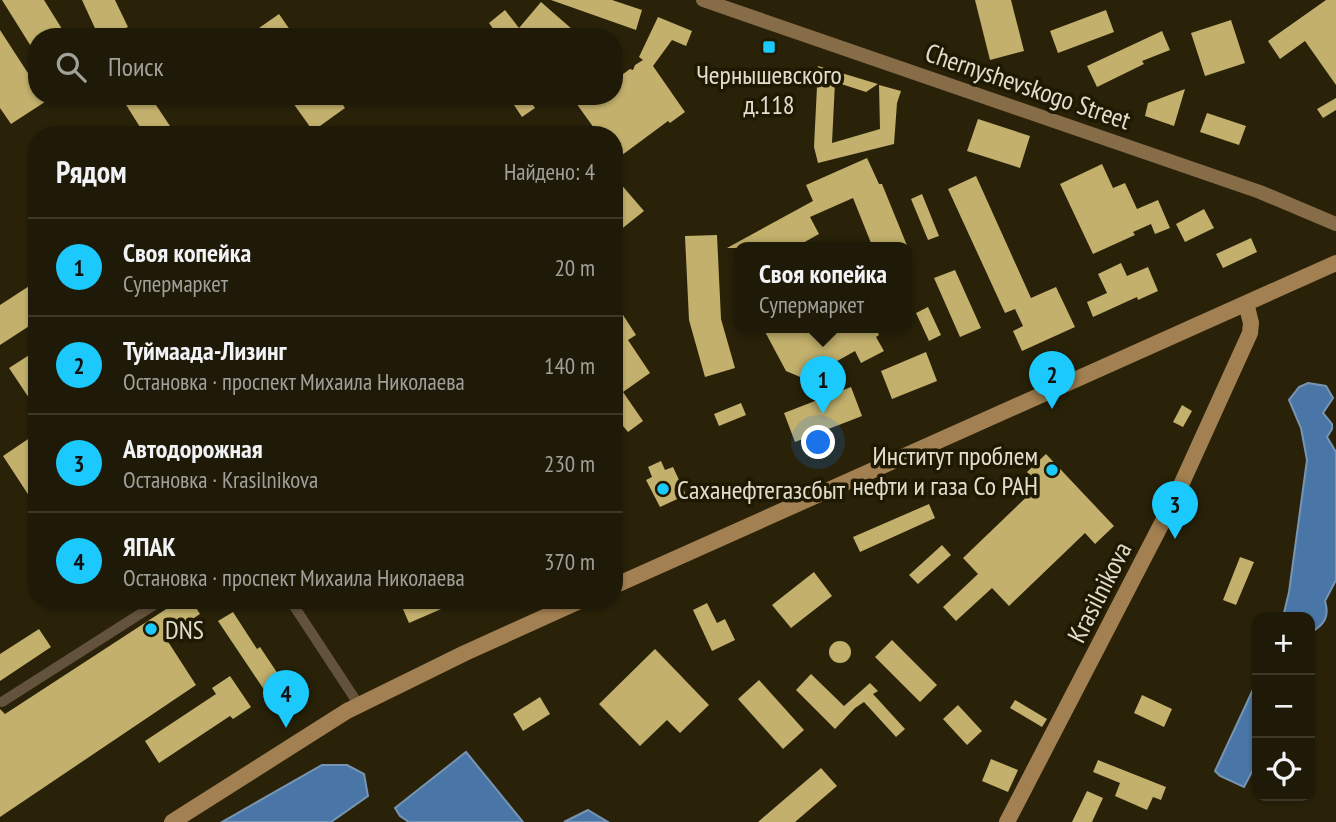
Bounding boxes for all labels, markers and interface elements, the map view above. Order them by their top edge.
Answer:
search box [28,28,623,105]
street label: Chernyshevskogo Street [921,35,1135,137]
marker: Чернышевского д.118 [761,39,777,55]
icon: search [52,48,90,86]
text: Поиск [108,50,164,83]
place label: Чернышевского д.118 [696,58,842,121]
text: Рядом [56,152,127,191]
text: Найдено: 4 [504,157,595,186]
text: Своя копейка [123,236,251,269]
popup [734,242,912,333]
text: 1 [74,253,85,282]
text: 20 m [554,253,595,282]
text: Своя копейка [759,257,887,290]
text: Супермаркет [123,269,228,298]
text: Супермаркет [759,290,864,319]
text: Туймаада-Лизинг [123,334,287,367]
text: 2 [74,351,85,380]
text: 140 m [544,351,595,380]
pin: 2 [1029,351,1075,409]
pin: 1 [800,356,846,414]
text: Остановка · проспект Михаила Николаева [123,367,465,396]
your location [801,425,835,459]
text: Автодорожная [123,432,263,465]
place label: Институт проблем нефти и газа Со РАН [852,439,1038,502]
text: 3 [74,449,85,478]
text: 230 m [544,449,595,478]
marker: Институт проблем нефти и газа Со РАН [1044,462,1060,478]
text: Остановка · Krasilnikova [123,465,318,494]
place label: Саханефтегазсбыт [677,473,846,506]
marker: Саханефтегазсбыт [655,481,671,497]
pin: 3 [1152,481,1198,539]
text: ЯПАК [123,530,176,563]
street label: Krasilnikova [1060,536,1138,648]
text: 4 [74,547,85,576]
text: 370 m [544,547,595,576]
text: Остановка · проспект Михаила Николаева [123,563,465,592]
map controls [1252,612,1315,801]
button: + [1252,612,1315,675]
place label: DNS [165,613,204,646]
marker: DNS [143,621,159,637]
pin: 4 [263,670,309,728]
button: − [1252,675,1315,738]
button: locate [1252,738,1315,801]

